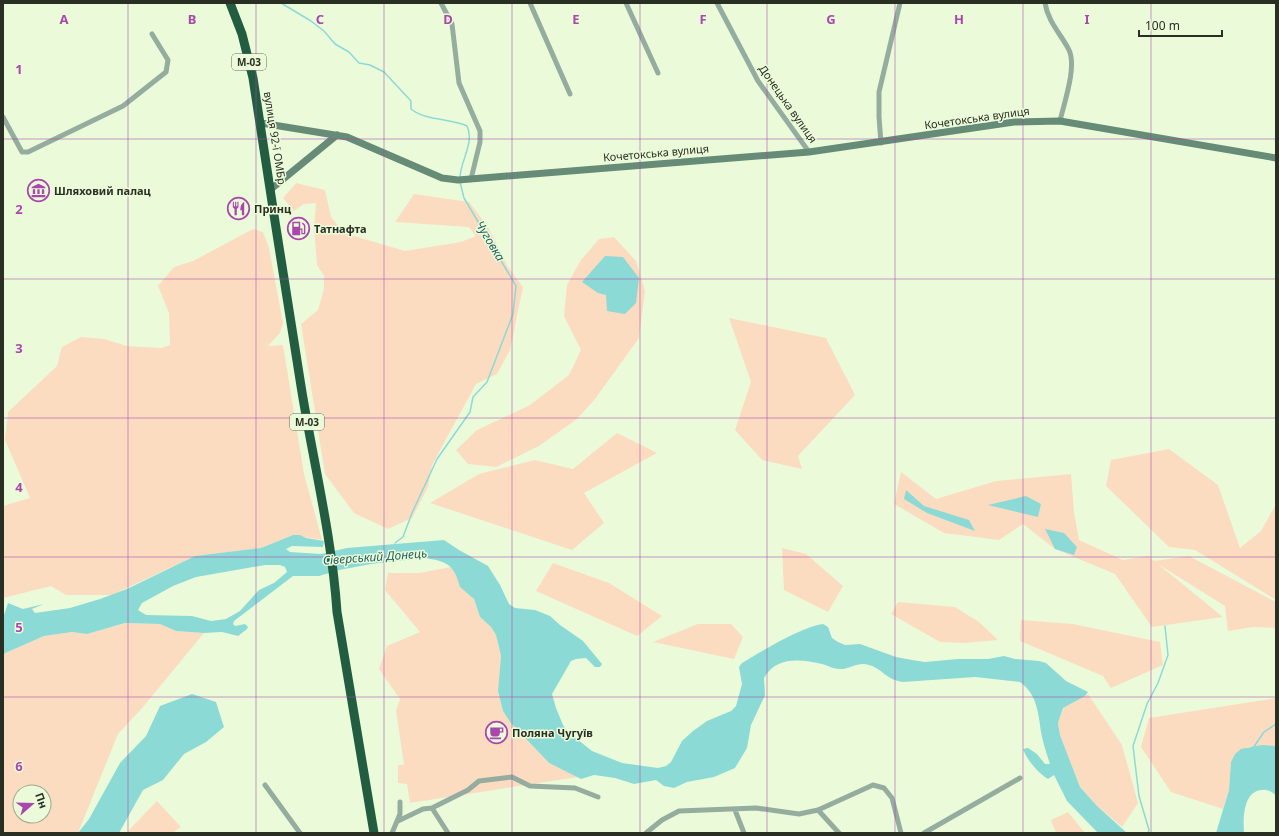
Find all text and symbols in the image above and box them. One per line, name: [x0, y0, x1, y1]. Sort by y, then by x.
text: A: [60, 10, 69, 28]
text: B: [188, 10, 196, 28]
text: C: [316, 10, 324, 28]
text: D: [443, 10, 453, 28]
text: E: [572, 10, 580, 28]
text: F: [699, 10, 707, 28]
text: G: [826, 10, 836, 28]
text: H: [954, 10, 964, 28]
text: I: [1084, 10, 1090, 28]
scale bar: [1139, 12, 1222, 38]
text: 100 m: [1145, 17, 1180, 34]
road number: М-03: [232, 54, 266, 70]
text: 1: [15, 60, 23, 78]
street label: Донецька вулиця: [756, 62, 821, 146]
street label: вулиця 92-ї ОМБр: [261, 90, 290, 186]
street label: Кочетокська вулиця: [923, 103, 1031, 132]
street label: Кочетокська вулиця: [602, 140, 710, 165]
museum icon: Шляховий палац: [25, 178, 51, 204]
place label: Шляховий палац: [54, 183, 152, 198]
restaurant icon: Принц: [226, 196, 252, 222]
text: 2: [15, 200, 23, 218]
place label: Принц: [254, 201, 292, 216]
fuel station icon: Татнафта: [286, 216, 312, 242]
water label: Чуговка: [472, 217, 509, 264]
place label: Татнафта: [314, 221, 367, 236]
text: 3: [15, 339, 23, 357]
road number: М-03: [290, 414, 324, 430]
text: 4: [15, 478, 23, 496]
water label: Сіверський Донець: [322, 544, 428, 569]
text: 5: [15, 618, 23, 636]
cafe icon: Поляна Чугуїв: [483, 720, 509, 746]
place label: Поляна Чугуїв: [512, 725, 593, 740]
text: 6: [15, 757, 23, 775]
north arrow: [12, 784, 52, 824]
text: Пн: [32, 791, 52, 810]

